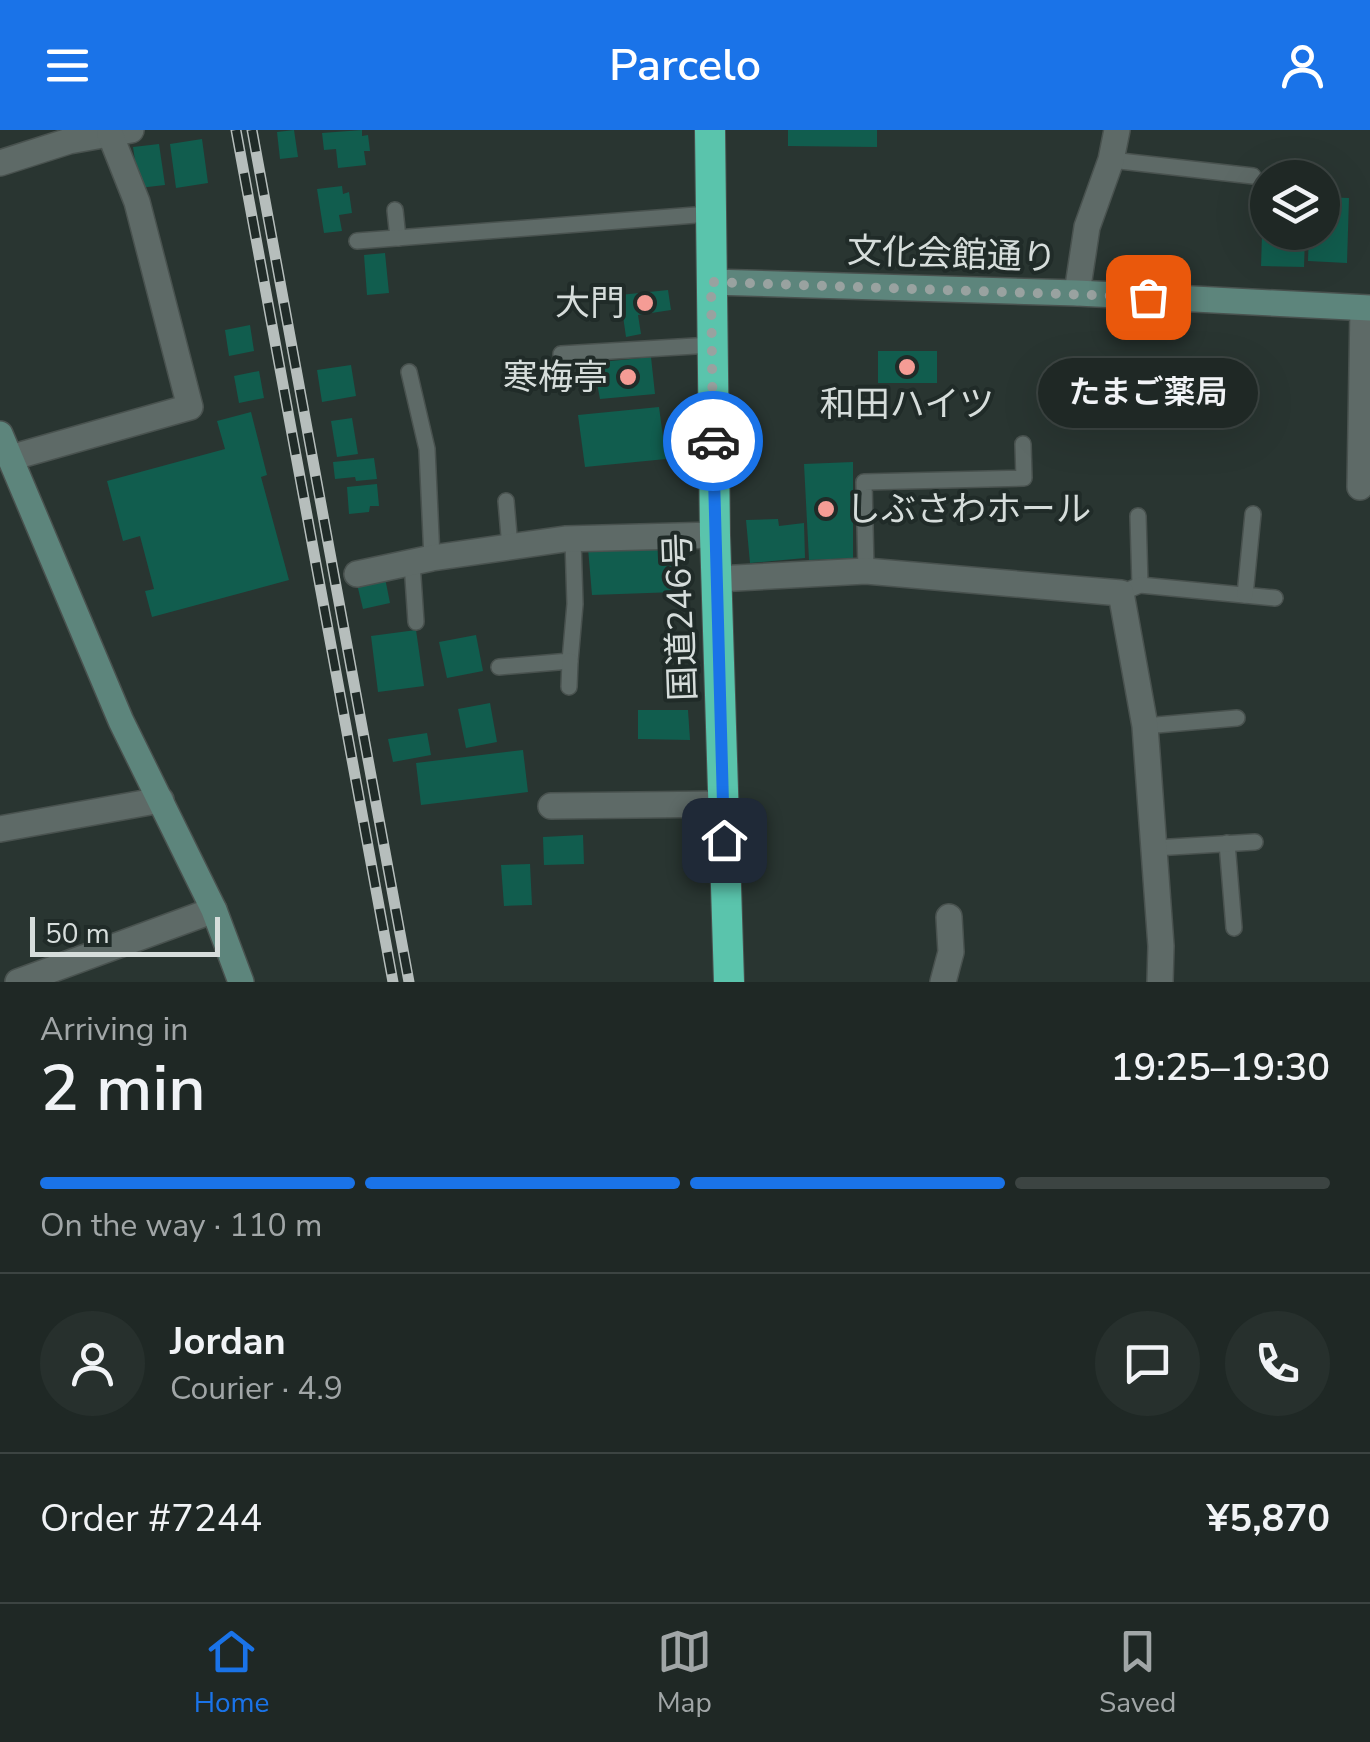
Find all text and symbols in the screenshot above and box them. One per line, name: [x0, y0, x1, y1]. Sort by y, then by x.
text: Parcelo: [609, 35, 761, 96]
icon: menu: [40, 38, 95, 93]
icon: person: [1275, 38, 1330, 93]
map controls: [1250, 160, 1340, 250]
button: layers: [1250, 160, 1340, 250]
street label: 文化会館通り: [846, 227, 1058, 282]
pin: [1106, 255, 1191, 340]
icon: bag: [1121, 270, 1176, 325]
place label: 大門: [555, 280, 625, 327]
marker: 大門: [634, 292, 656, 314]
place label: 寒梅亭: [503, 354, 608, 401]
marker: 和田ハイツ: [896, 356, 918, 378]
callout: たまご薬局: [1038, 357, 1258, 427]
marker: 寒梅亭: [617, 366, 639, 388]
text: たまご薬局: [1068, 371, 1228, 414]
place label: 和田ハイツ: [820, 381, 994, 428]
courier: [663, 391, 763, 491]
icon: car: [686, 414, 741, 469]
place label: しぶさわホール: [846, 486, 1091, 533]
marker: しぶさわホール: [815, 498, 837, 520]
street label: 国道246号: [654, 532, 707, 702]
pin: [682, 798, 767, 883]
icon: home: [697, 813, 752, 868]
scale bar: [30, 912, 220, 956]
text: 50 m: [45, 915, 110, 953]
text: Arriving in: [40, 1008, 188, 1051]
text: 19:25–19:30: [1111, 1042, 1330, 1093]
text: 2 min: [40, 1044, 206, 1133]
text: On the way · 110 m: [40, 1204, 322, 1247]
button: person: [40, 1311, 145, 1416]
button: chat: [1095, 1311, 1200, 1416]
button: phone: [1225, 1311, 1330, 1416]
text: Jordan: [170, 1316, 286, 1367]
text: Courier · 4.9: [170, 1367, 343, 1410]
text: Order #7244: [40, 1493, 262, 1544]
text: ¥5,870: [1207, 1493, 1330, 1544]
tab: Home: [194, 1624, 269, 1722]
tab: Map: [657, 1624, 712, 1722]
tab: Saved: [1099, 1624, 1176, 1722]

